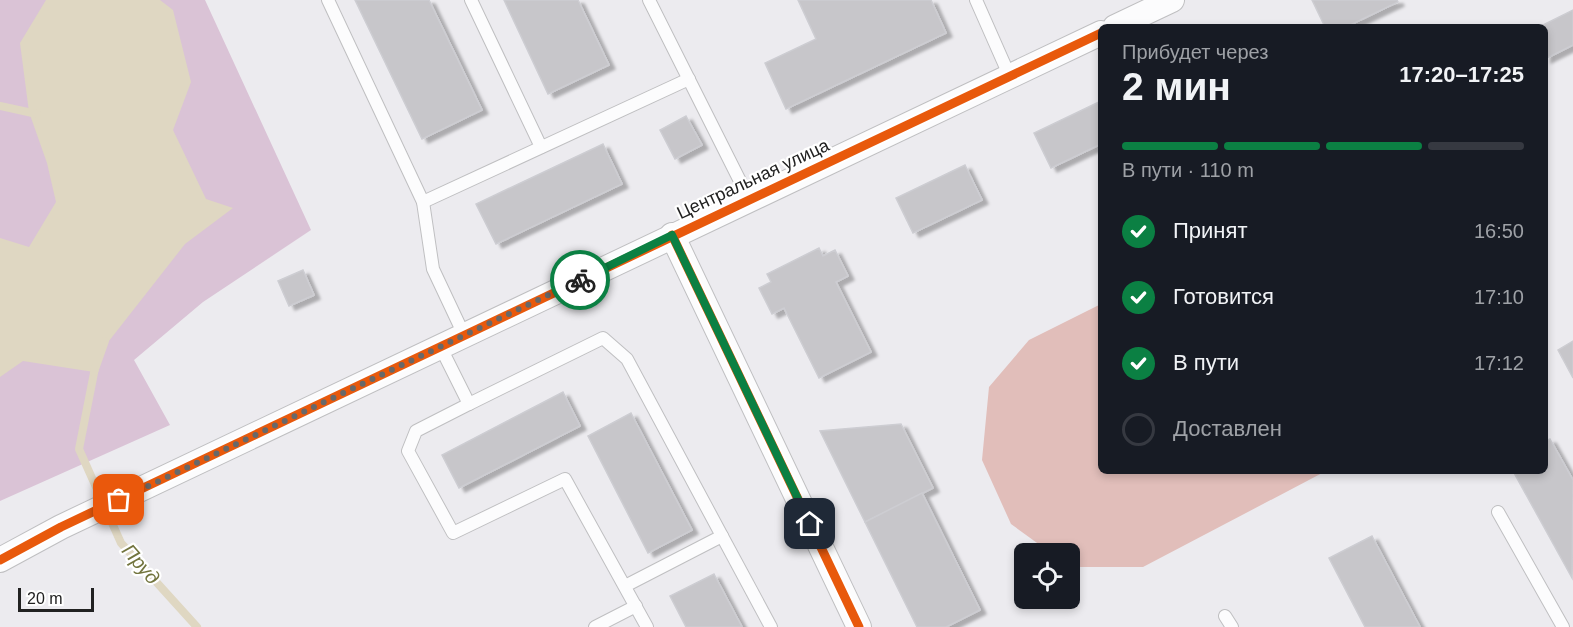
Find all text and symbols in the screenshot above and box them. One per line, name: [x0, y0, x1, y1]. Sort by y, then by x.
text: Прибудет через: [1122, 41, 1268, 63]
text: 17:20–17:25: [1399, 62, 1524, 87]
text: 2 мин: [1122, 65, 1231, 108]
street label: Центральная улица: [674, 135, 833, 223]
text: В пути · 110 m: [1122, 159, 1254, 181]
icon: check: [1122, 215, 1155, 248]
text: Принят: [1173, 218, 1247, 243]
text: 16:50: [1474, 220, 1524, 242]
courier: [550, 250, 610, 310]
icon: bike: [564, 264, 597, 297]
icon: check: [1122, 281, 1155, 314]
text: Готовится: [1173, 284, 1274, 309]
text: 17:10: [1474, 286, 1524, 308]
icon: check: [1122, 347, 1155, 380]
text: В пути: [1173, 350, 1239, 375]
text: 17:12: [1474, 352, 1524, 374]
text: Доставлен: [1173, 416, 1282, 441]
pin: [93, 474, 144, 525]
icon: bag: [102, 483, 135, 516]
pin: [784, 498, 835, 549]
icon: home: [793, 507, 826, 540]
water label: Пруд: [118, 539, 164, 589]
map controls: [1014, 543, 1080, 609]
button: locate: [1014, 543, 1080, 609]
scale bar: [18, 585, 94, 612]
text: 20 m: [27, 590, 63, 607]

